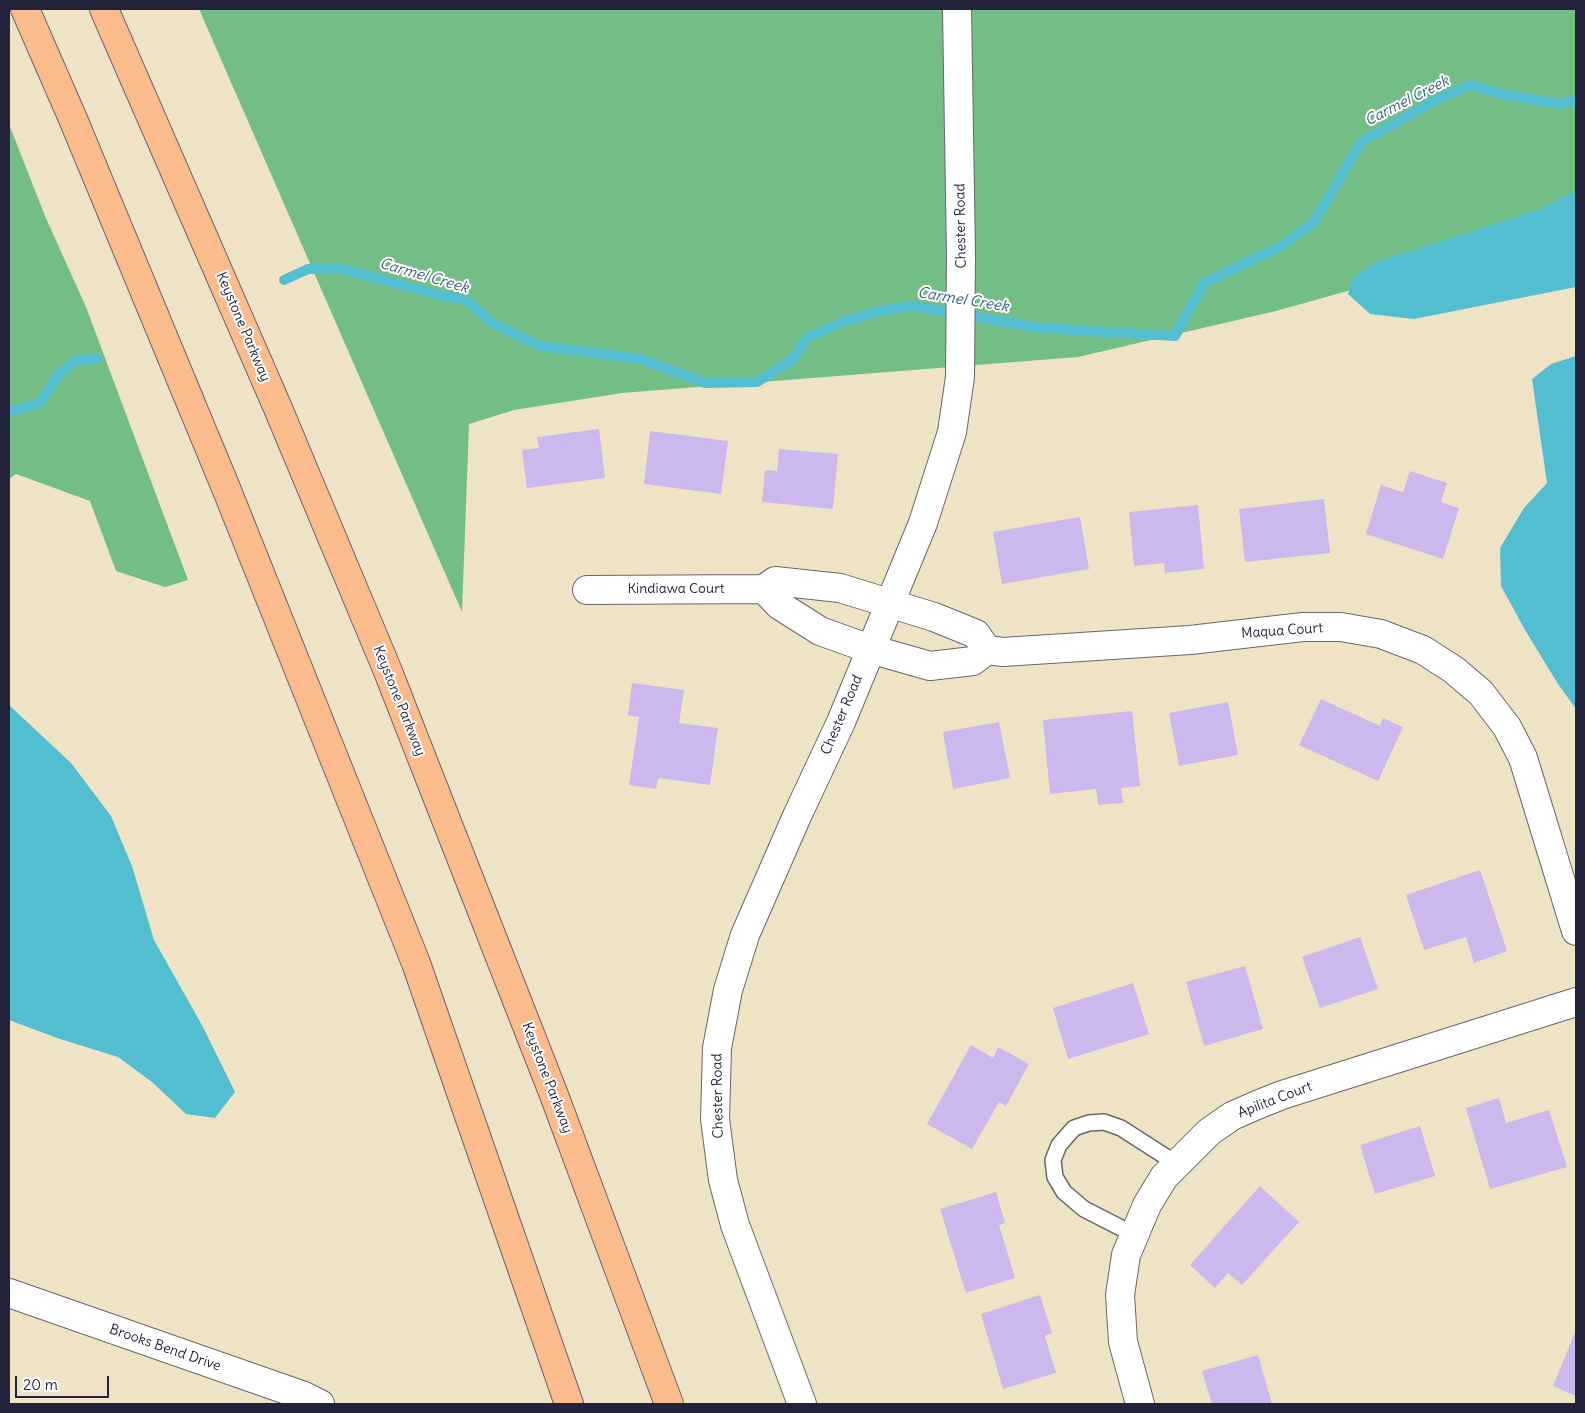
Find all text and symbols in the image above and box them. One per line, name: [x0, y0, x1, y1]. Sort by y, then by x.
water label: Carmel Creek: [1362, 72, 1452, 130]
street label: Chester Road: [952, 183, 970, 269]
water label: Carmel Creek: [377, 255, 471, 297]
street label: Keystone Parkway: [212, 270, 274, 384]
water label: Carmel Creek: [916, 284, 1010, 316]
street label: Kindiawa Court: [627, 581, 725, 597]
street label: Maqua Court: [1241, 620, 1323, 642]
street label: Keystone Parkway: [369, 643, 429, 759]
street label: Chester Road: [818, 673, 866, 757]
street label: Keystone Parkway: [518, 1020, 576, 1136]
street label: Chester Road: [709, 1053, 727, 1139]
street label: Apilita Court: [1236, 1078, 1314, 1122]
street label: Brooks Bend Drive: [107, 1321, 223, 1375]
scale bar: [18, 1366, 111, 1398]
text: 20 m: [23, 1375, 58, 1394]

